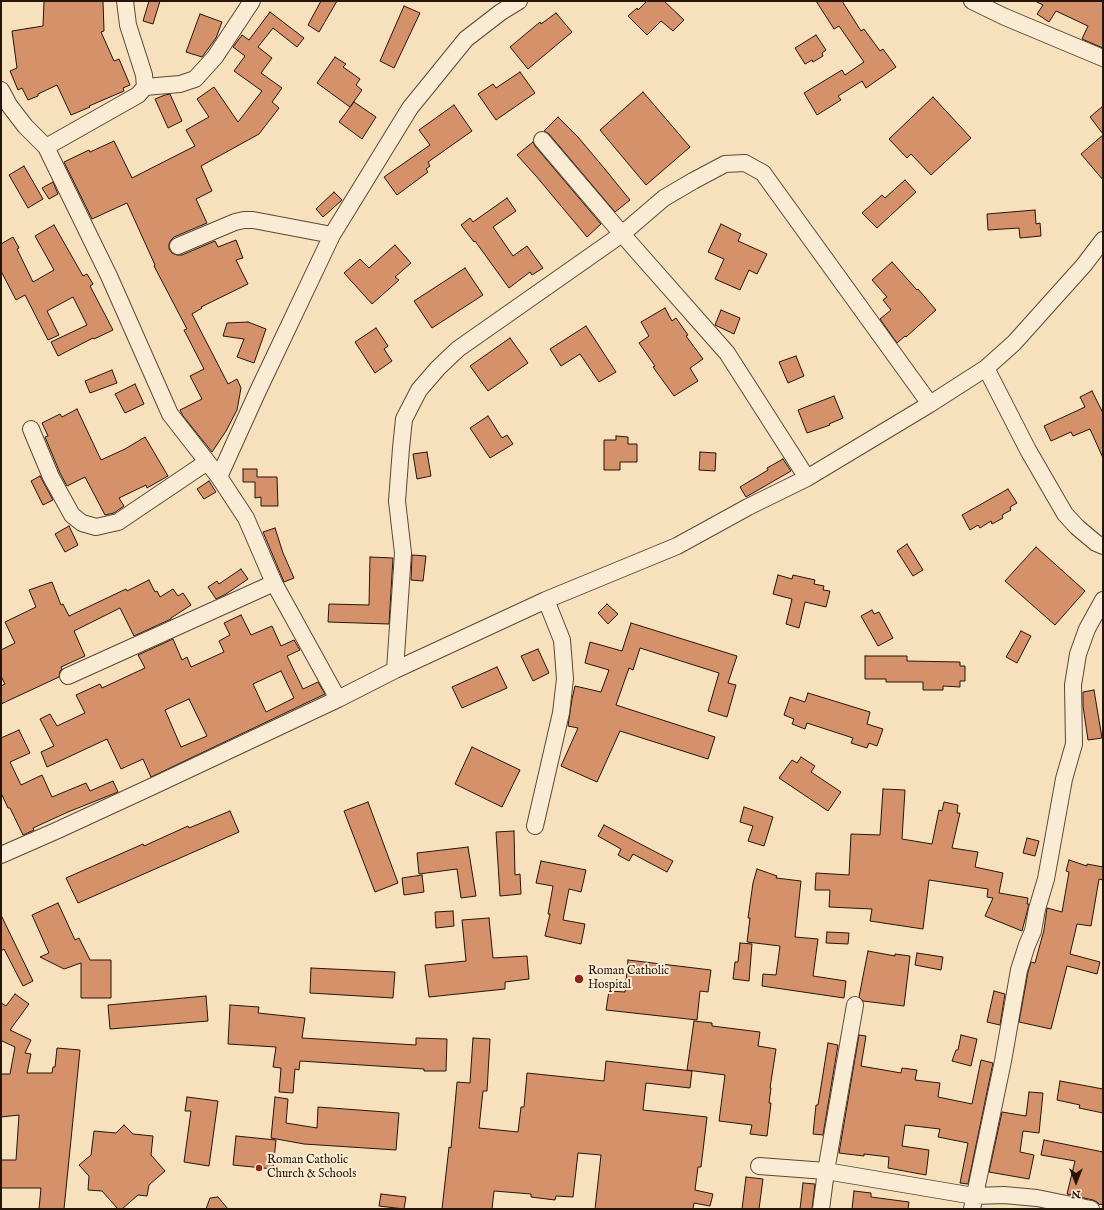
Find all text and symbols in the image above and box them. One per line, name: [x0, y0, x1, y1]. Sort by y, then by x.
place label: Roman Catholic Hospital: [588, 965, 669, 993]
marker: Roman Catholic Hospital: [573, 973, 585, 985]
place label: Roman Catholic Church & Schools: [267, 1154, 356, 1182]
north arrow: [1056, 1162, 1096, 1202]
marker: Roman Catholic Church & Schools: [254, 1163, 264, 1173]
text: N: [1071, 1187, 1081, 1201]

